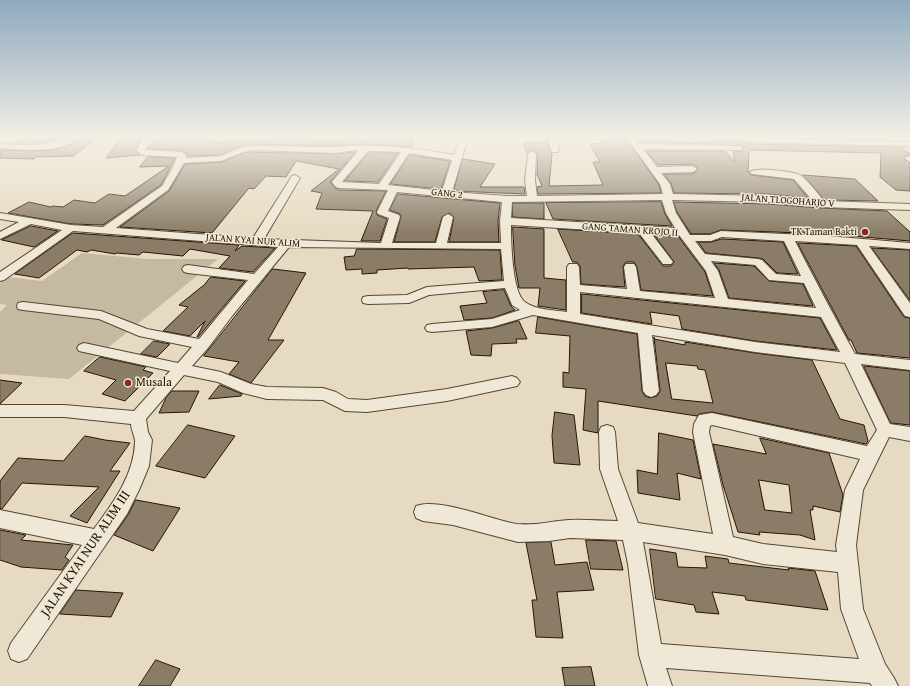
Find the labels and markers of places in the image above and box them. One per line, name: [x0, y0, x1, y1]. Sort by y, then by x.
place label: TK Taman Bakti: [791, 226, 857, 238]
marker: TK Taman Bakti: [860, 227, 870, 237]
place label: Musala: [136, 376, 172, 390]
marker: Musala: [123, 378, 133, 388]

